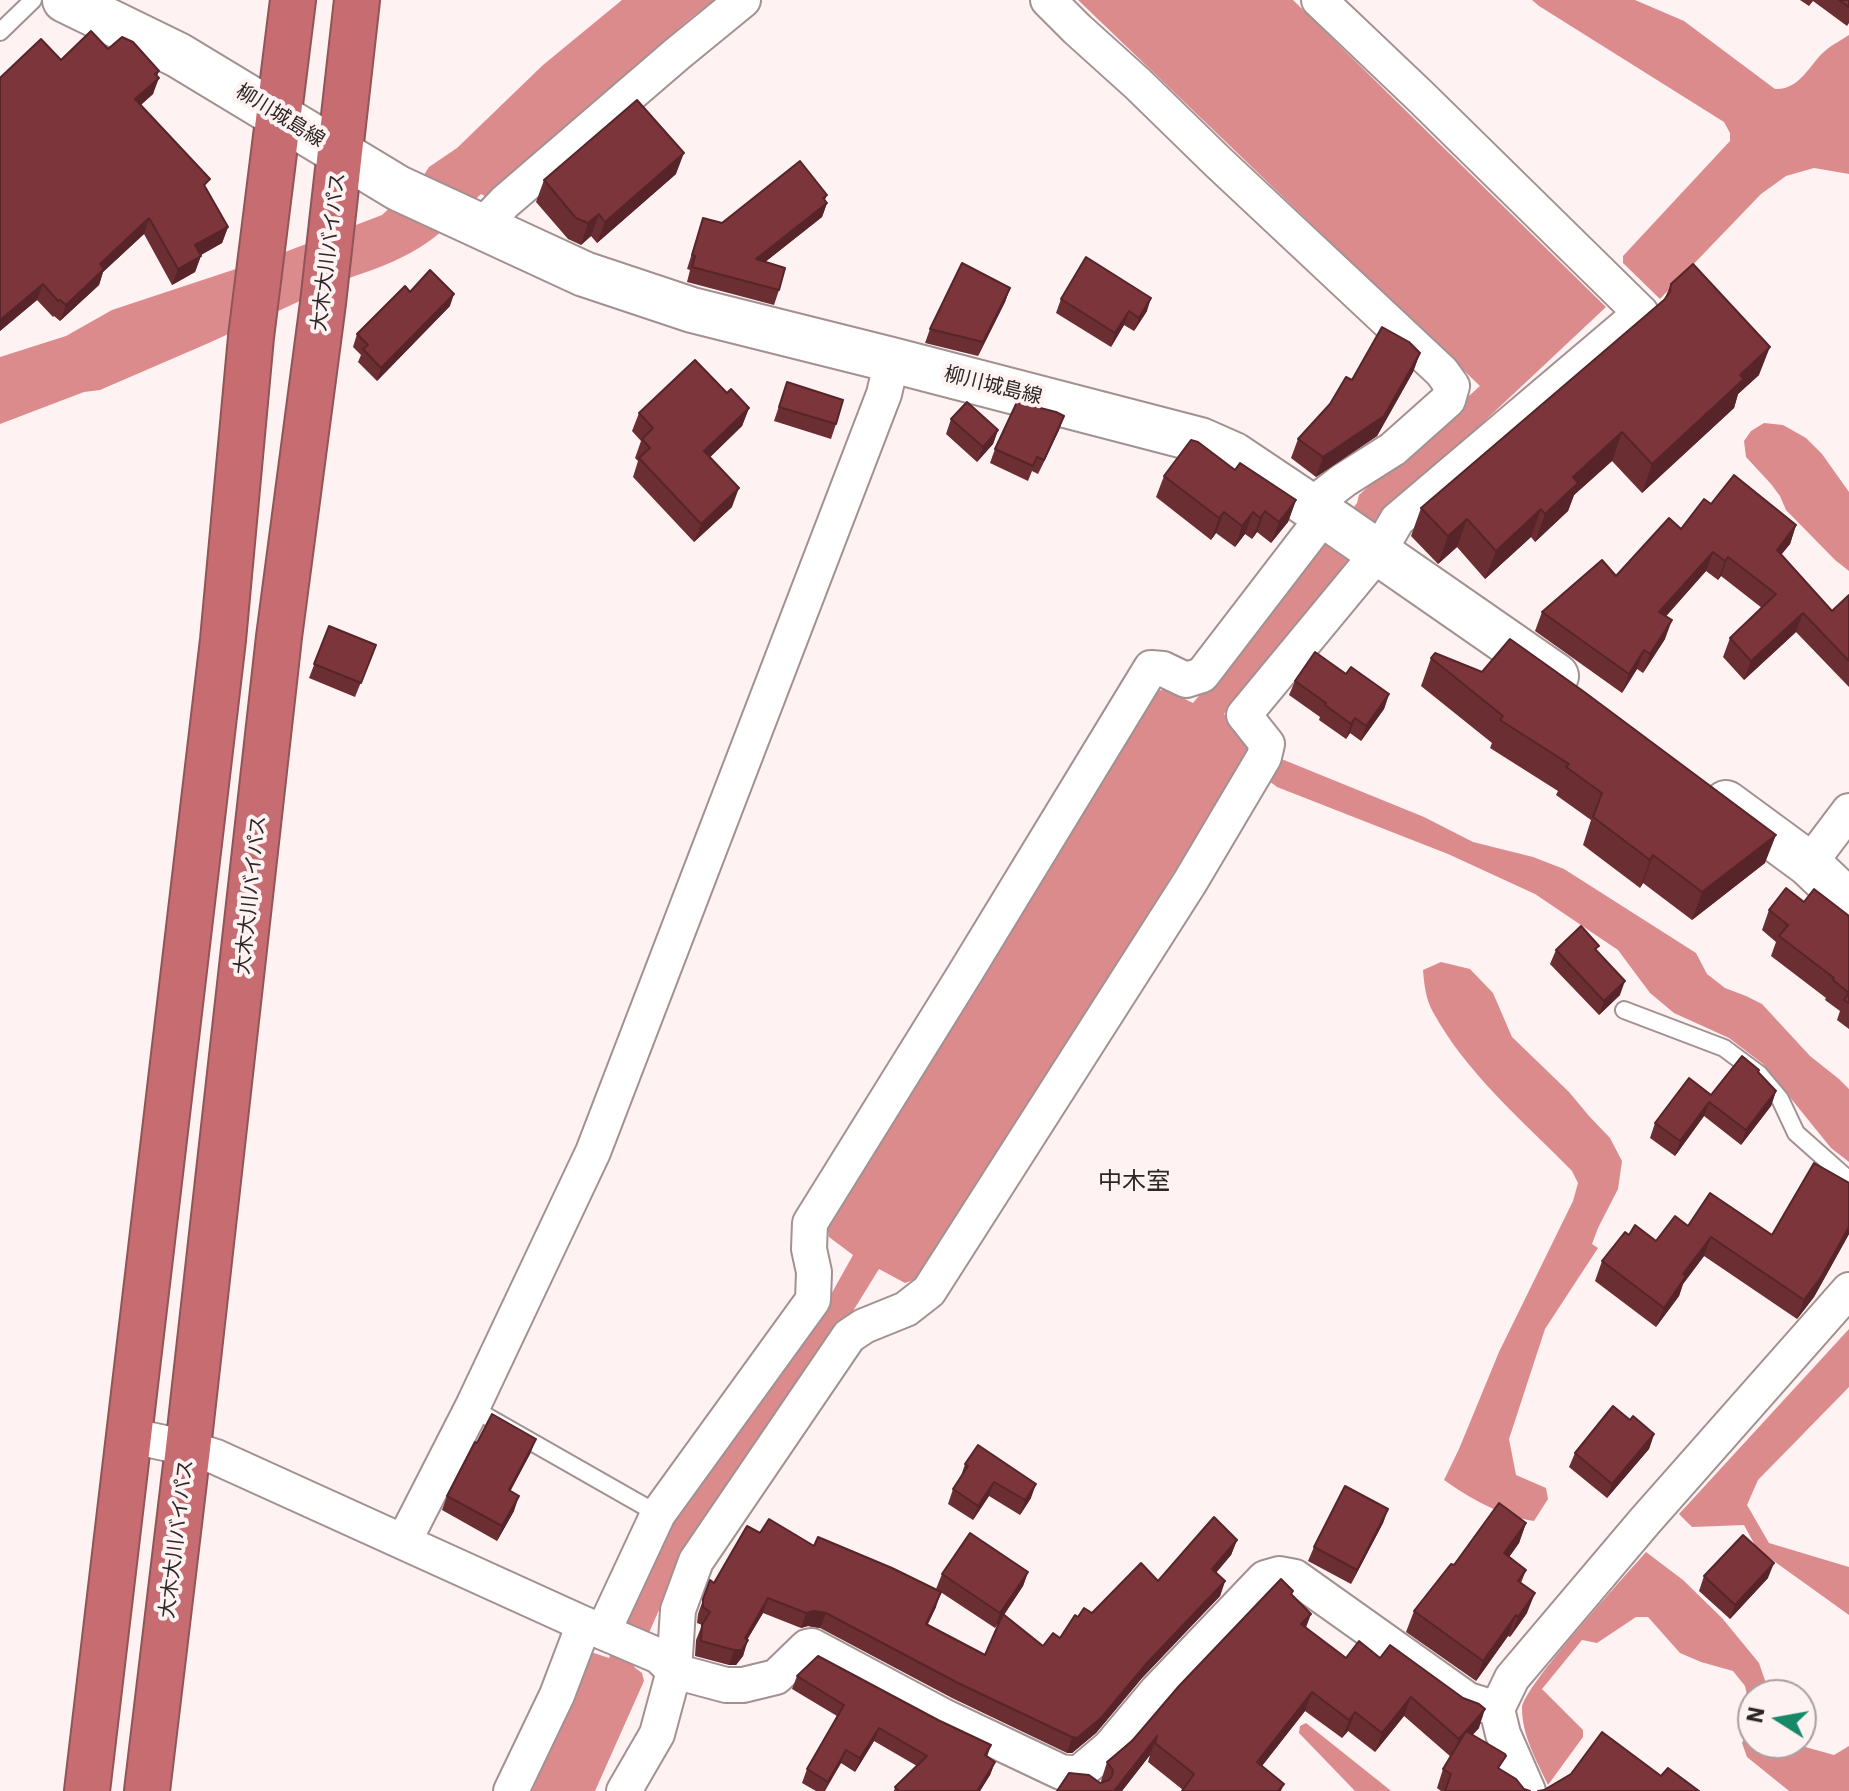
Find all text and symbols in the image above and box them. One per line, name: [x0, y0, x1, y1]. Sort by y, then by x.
street label: 柳川城島線: [231, 79, 329, 153]
street label: 大木大川バイパス: [307, 171, 351, 333]
street label: 柳川城島線: [942, 362, 1044, 410]
street label: 大木大川バイパス: [231, 814, 271, 976]
district label: 中木室: [1098, 1168, 1170, 1196]
street label: 大木大川バイパス: [155, 1458, 199, 1620]
north arrow: [1737, 1679, 1817, 1759]
text: N: [1739, 1704, 1771, 1725]

